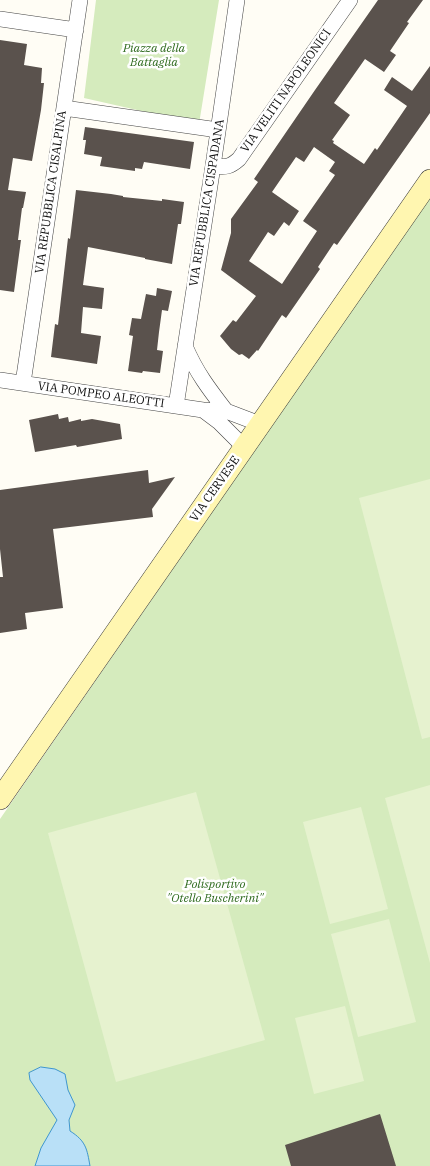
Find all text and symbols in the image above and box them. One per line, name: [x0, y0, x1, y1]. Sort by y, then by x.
street label: VIA VELITI NAPOLEONICI: [238, 27, 334, 155]
park label: Piazza della Battaglia: [123, 42, 185, 70]
street label: VIA REPUBBLICA CISALPINA: [32, 110, 70, 274]
street label: VIA REPUBBLICA CISPADANA: [187, 118, 227, 288]
street label: VIA POMPEO ALEOTTI: [37, 379, 165, 411]
street label: VIA CERVESE: [187, 453, 243, 525]
park label: Polisportivo "Otello Buscherini": [167, 878, 263, 906]

